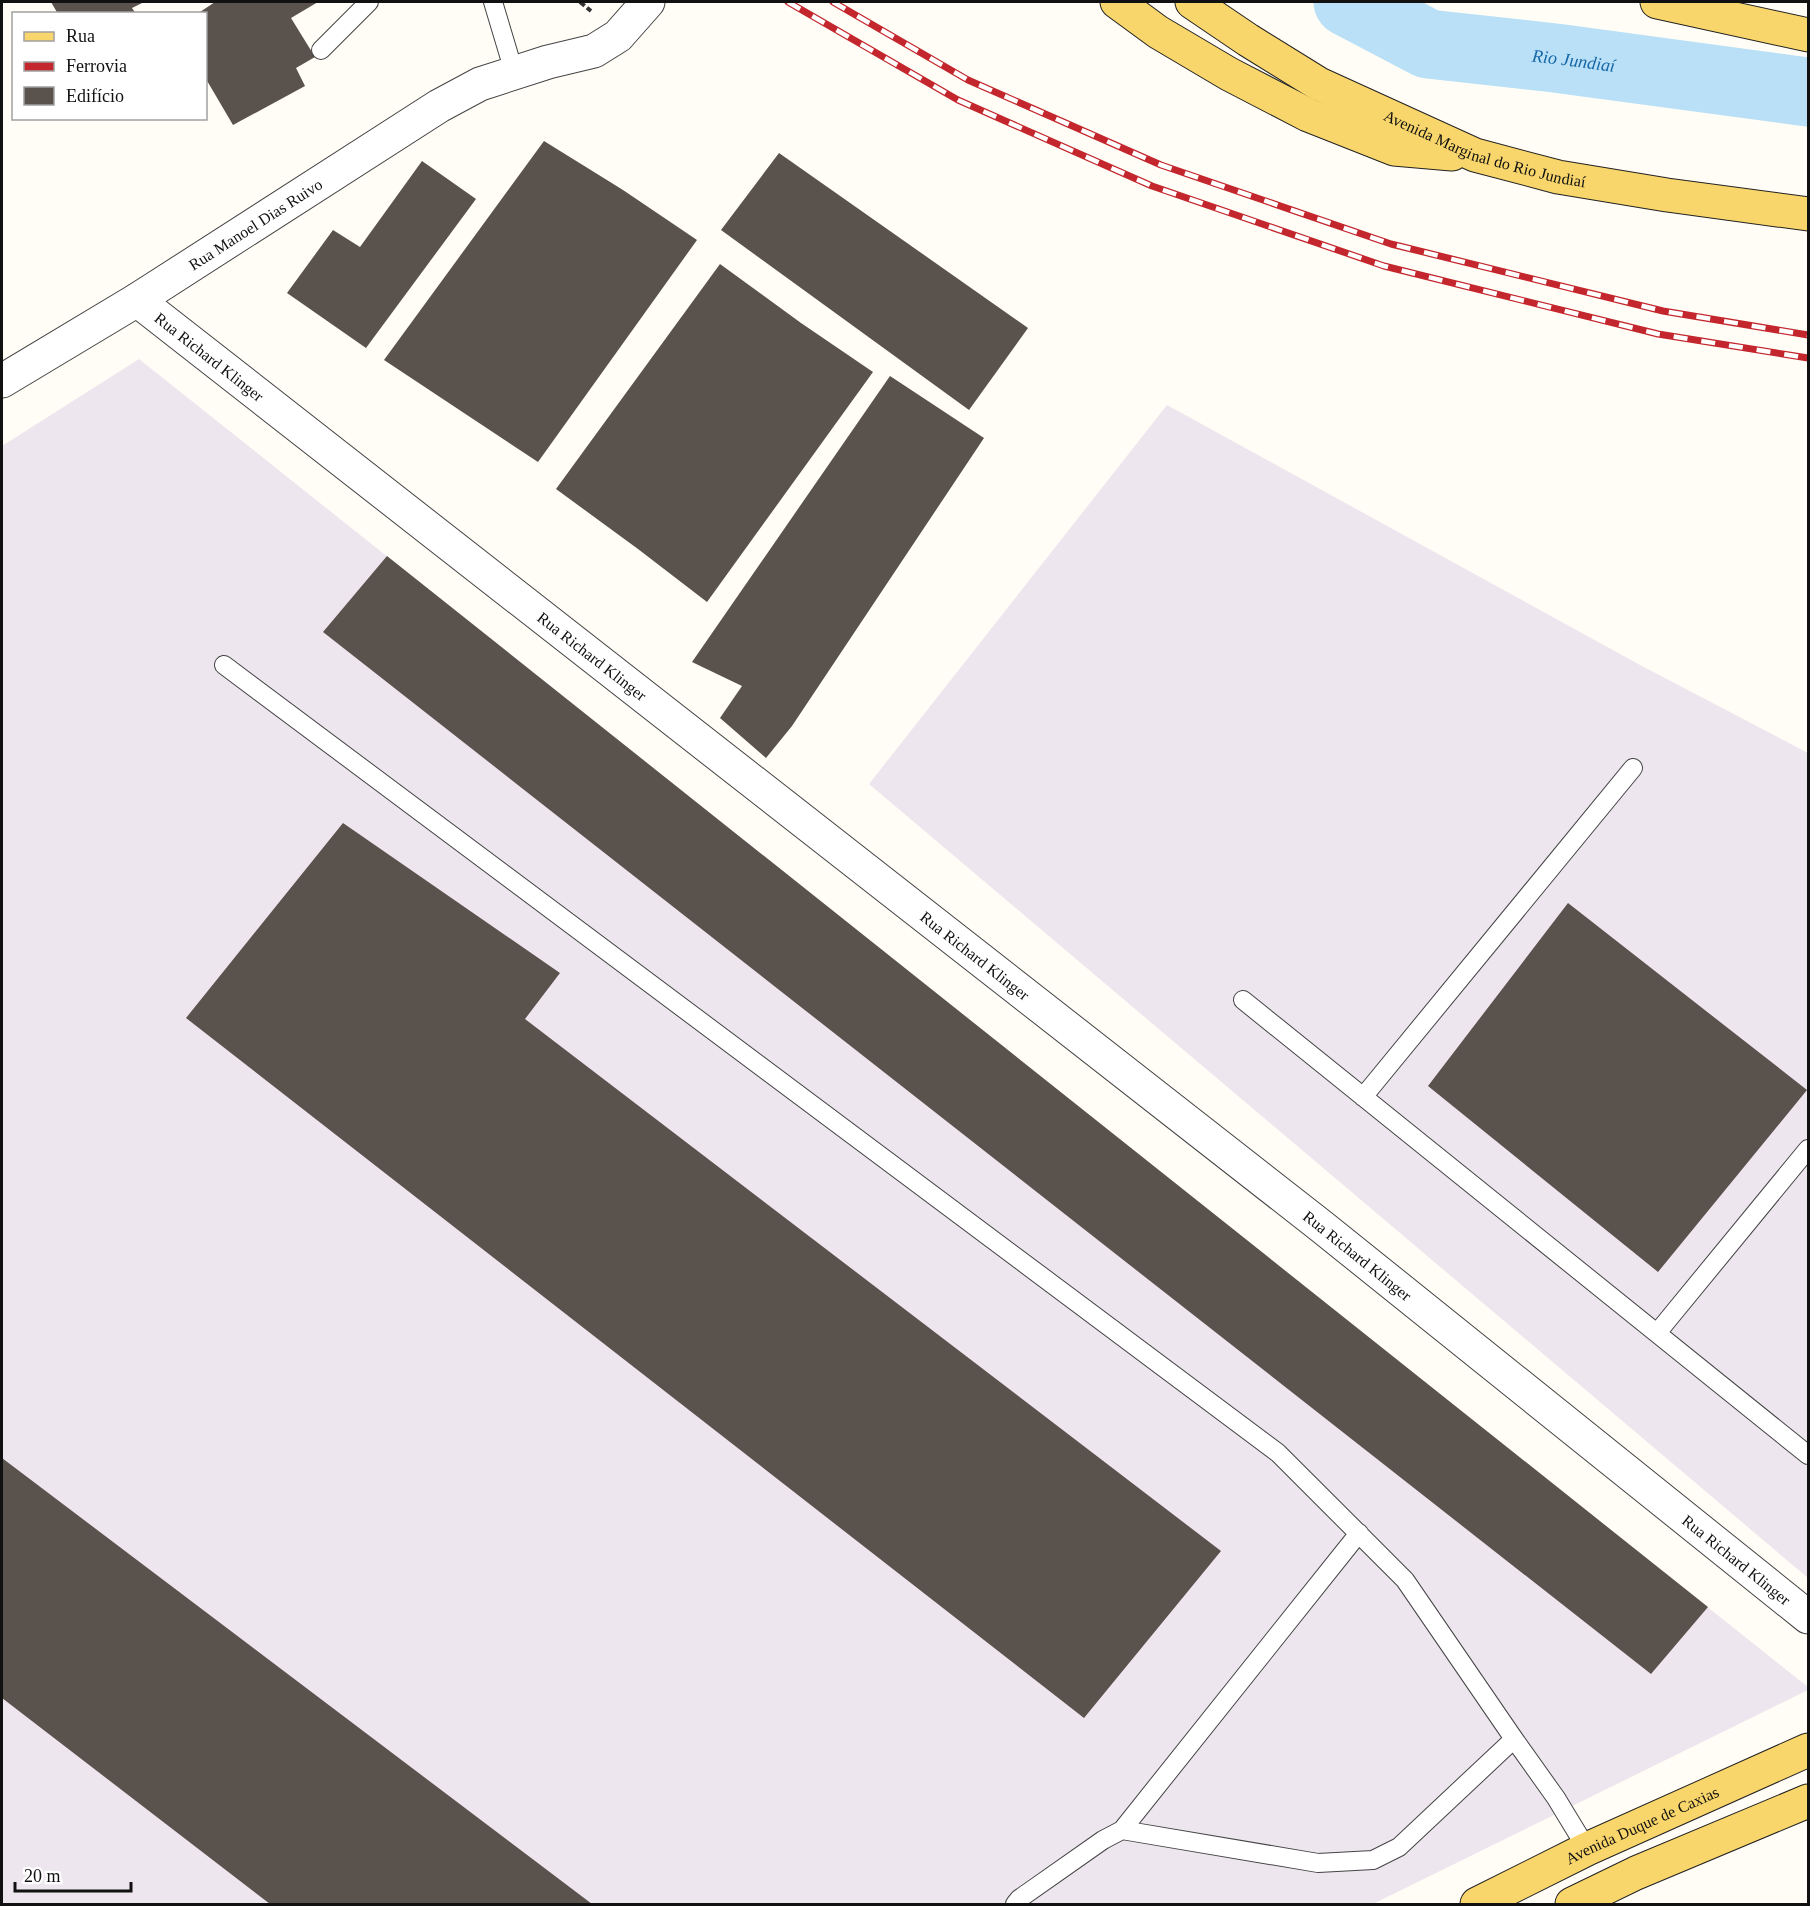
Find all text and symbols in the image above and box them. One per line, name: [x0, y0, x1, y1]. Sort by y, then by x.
legend: [12, 12, 207, 120]
text: Rua: [66, 26, 95, 46]
water label: Rio Jundiaí: [1530, 45, 1618, 76]
text: Ferrovia: [66, 56, 127, 76]
text: Edifício: [66, 86, 124, 106]
street label: Avenida Marginal do Rio Jundiaí: [1381, 107, 1587, 191]
street label: Rua Manoel Dias Ruivo: [186, 175, 325, 274]
street label: Rua Richard Klinger: [151, 309, 267, 405]
street label: Rua Richard Klinger: [534, 609, 650, 705]
street label: Rua Richard Klinger: [917, 908, 1033, 1004]
street label: Rua Richard Klinger: [1300, 1208, 1415, 1305]
street label: Rua Richard Klinger: [1679, 1512, 1794, 1609]
street label: Avenida Duque de Caxias: [1563, 1783, 1721, 1867]
scale bar: [15, 1855, 130, 1893]
text: 20 m: [24, 1866, 61, 1886]

